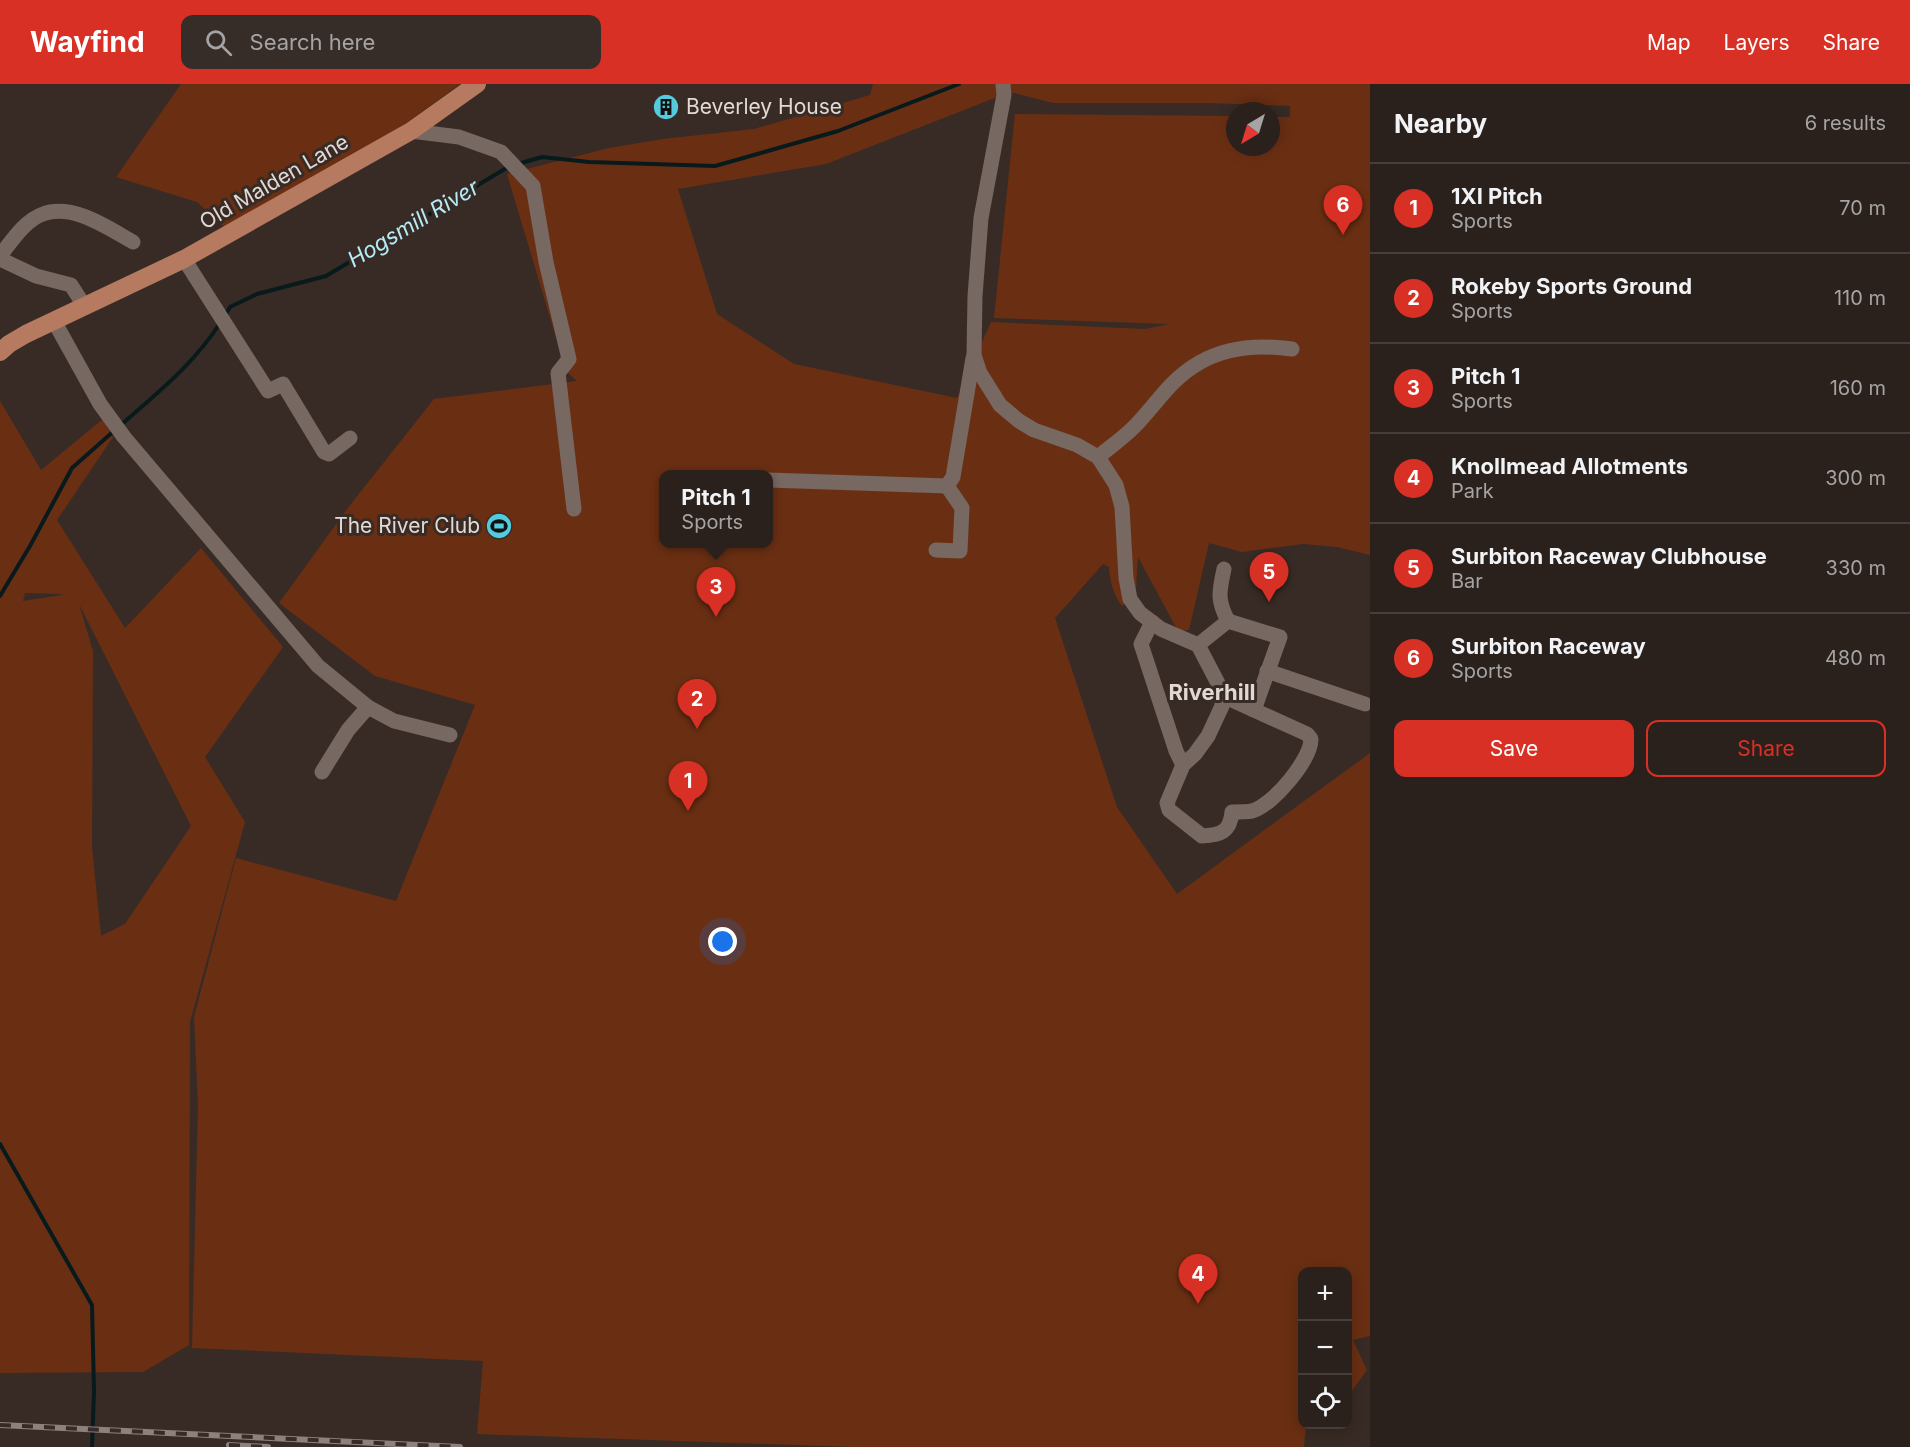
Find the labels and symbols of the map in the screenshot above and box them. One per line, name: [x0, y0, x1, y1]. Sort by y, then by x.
building icon: Beverley House: [651, 92, 681, 122]
place label: Beverley House: [686, 94, 842, 119]
north arrow: [1226, 102, 1280, 156]
street label: Old Malden Lane: [195, 129, 353, 234]
water label: Hogsmill River: [343, 173, 484, 272]
pin: 6: [1324, 186, 1362, 235]
sports icon: The River Club: [484, 511, 514, 541]
place label: The River Club: [334, 513, 480, 538]
pin: 5: [1250, 552, 1288, 602]
pin: 3: [696, 568, 736, 617]
district label: Riverhill: [1168, 679, 1256, 705]
pin: 2: [678, 680, 716, 729]
pin: 1: [668, 762, 708, 811]
your location: [708, 927, 737, 956]
pin: 4: [1178, 1254, 1218, 1304]

